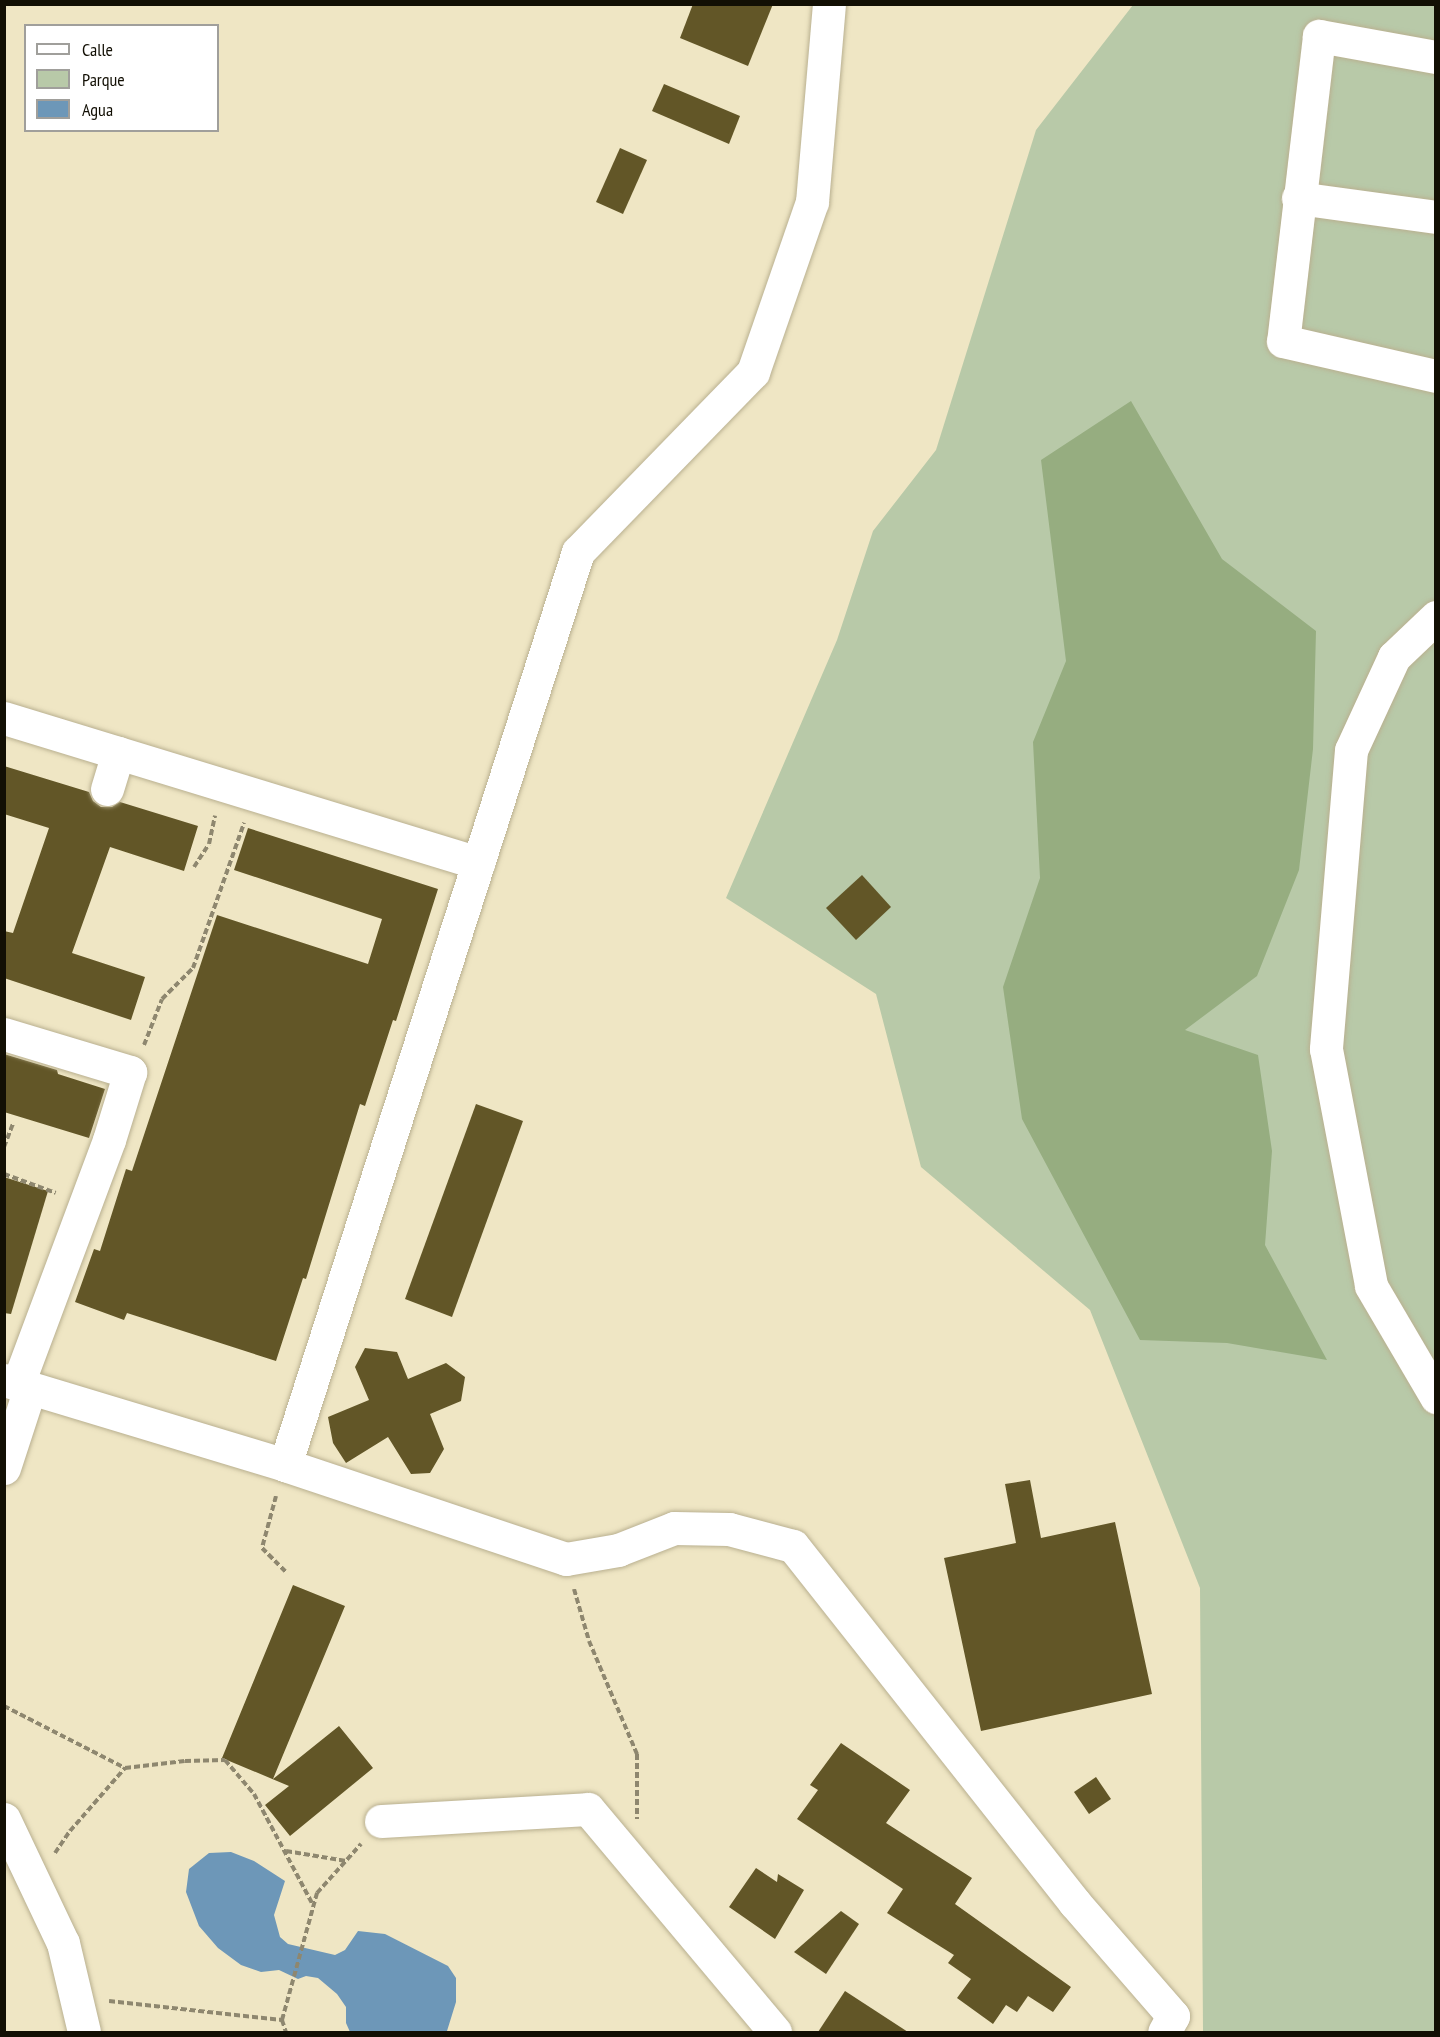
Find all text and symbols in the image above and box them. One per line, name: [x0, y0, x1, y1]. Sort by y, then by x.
legend: [24, 24, 219, 132]
text: Calle: [82, 38, 113, 61]
text: Parque: [82, 68, 125, 91]
text: Agua: [82, 98, 113, 121]

